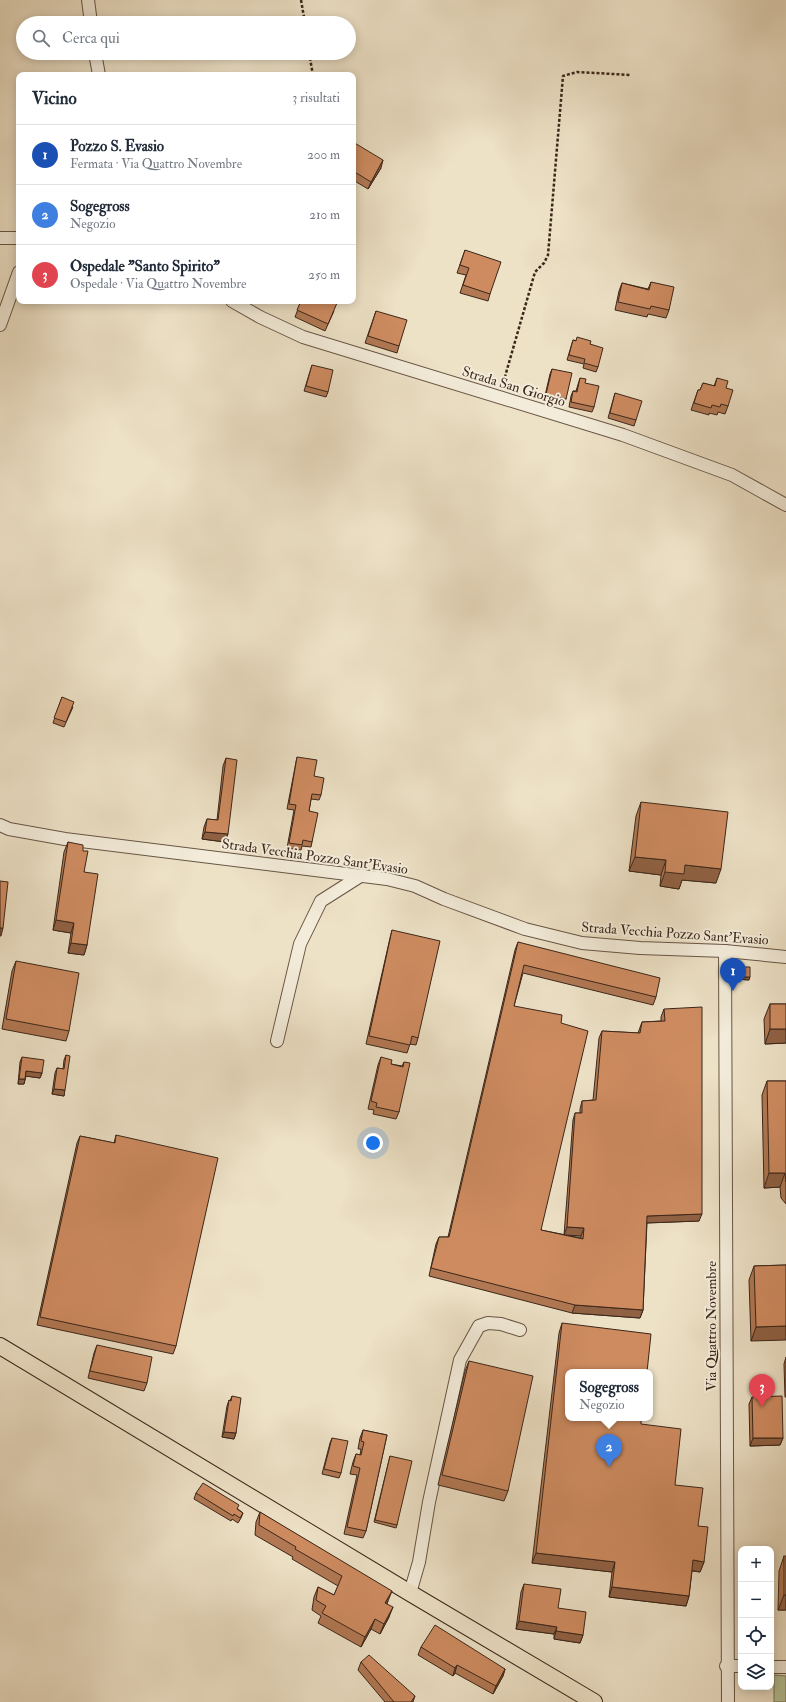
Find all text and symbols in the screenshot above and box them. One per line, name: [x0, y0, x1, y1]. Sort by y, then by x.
search box: [16, 16, 356, 60]
icon: search: [30, 27, 52, 49]
text: Cerca qui: [62, 29, 120, 48]
text: Vicino: [32, 88, 77, 109]
text: 3 risultati: [292, 90, 340, 106]
text: Pozzo S. Evasio: [70, 137, 164, 156]
text: 1: [43, 147, 47, 163]
text: 200 m: [307, 147, 340, 163]
text: Fermata · Via Quattro Novembre: [70, 156, 242, 172]
text: Sogegross: [70, 197, 130, 216]
text: 2: [42, 207, 48, 223]
text: 210 m: [309, 207, 340, 223]
text: Negozio: [70, 216, 115, 232]
text: Ospedale "Santo Spirito": [70, 257, 220, 276]
text: 3: [43, 267, 48, 283]
text: 250 m: [308, 267, 340, 283]
text: Ospedale · Via Quattro Novembre: [70, 276, 246, 292]
street label: Strada San Giorgio: [460, 363, 568, 410]
street label: Strada Vecchia Pozzo Sant'Evasio: [221, 835, 409, 878]
street label: Strada Vecchia Pozzo Sant'Evasio: [581, 918, 769, 949]
pin: 1: [720, 958, 746, 991]
your location: [363, 1133, 383, 1153]
street label: Via Quattro Novembre: [703, 1261, 720, 1391]
popup: [565, 1369, 653, 1421]
pin: 3: [749, 1374, 775, 1407]
text: Sogegross: [579, 1378, 639, 1397]
text: Negozio: [579, 1397, 625, 1413]
pin: 2: [596, 1434, 622, 1467]
map controls: [738, 1546, 774, 1690]
button: +: [738, 1546, 774, 1582]
button: −: [738, 1582, 774, 1618]
button: locate: [738, 1618, 774, 1654]
button: layers: [738, 1654, 774, 1690]

